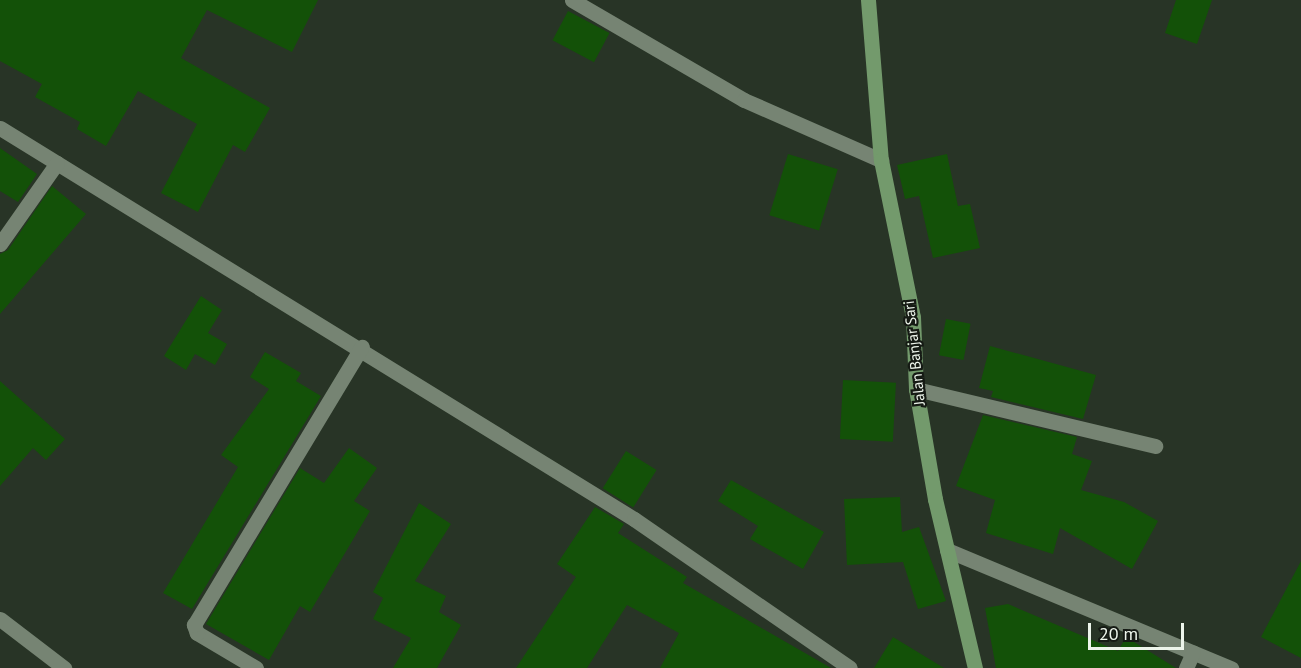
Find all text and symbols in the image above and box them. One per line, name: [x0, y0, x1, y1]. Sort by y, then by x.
street label: Jalan Banjar Sari: [900, 300, 928, 406]
scale bar: [1091, 611, 1187, 649]
text: 20 m: [1099, 622, 1138, 645]

